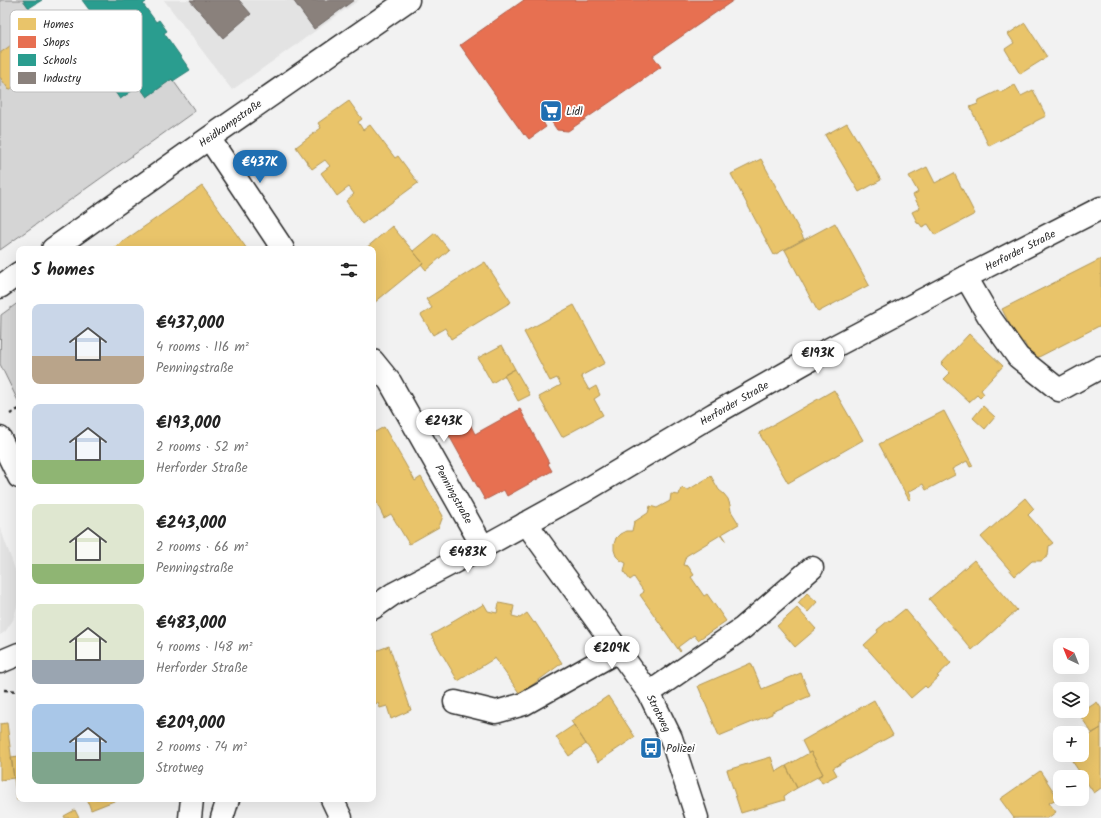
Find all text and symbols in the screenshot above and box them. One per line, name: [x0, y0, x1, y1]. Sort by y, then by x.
legend: [10, 10, 142, 92]
text: Homes: [43, 16, 74, 34]
text: Shops: [43, 34, 70, 52]
text: Schools: [43, 52, 77, 70]
text: Industry: [43, 70, 82, 88]
street label: Heidkampstraße: [195, 95, 266, 152]
supermarket icon: Lidl: [538, 98, 564, 124]
place label: Lidl: [566, 103, 583, 121]
pin: €437K: [232, 150, 288, 184]
text: €437K: [242, 152, 278, 173]
street label: Herforder Straße: [982, 225, 1059, 277]
text: 5 homes: [32, 257, 95, 284]
icon: filters: [338, 259, 360, 281]
text: €437,000: [156, 310, 224, 337]
icon: home: [64, 320, 112, 368]
text: 4 rooms · 116 m²: [156, 337, 249, 358]
pin: €193K: [790, 341, 846, 375]
text: €193K: [801, 343, 835, 364]
text: Penningstraße: [156, 358, 233, 379]
street label: Herforder Straße: [696, 377, 773, 431]
pin: €243K: [416, 409, 472, 443]
text: €193,000: [156, 410, 220, 437]
text: €243K: [425, 411, 463, 432]
icon: home: [64, 420, 112, 468]
text: 2 rooms · 52 m²: [156, 437, 248, 458]
text: Herforder Straße: [156, 458, 248, 479]
street label: Penningstraße: [429, 461, 477, 528]
text: €243,000: [156, 510, 226, 537]
icon: home: [64, 520, 112, 568]
text: 2 rooms · 66 m²: [156, 537, 248, 558]
pin: €483K: [440, 540, 496, 574]
text: €483K: [449, 542, 487, 563]
text: Penningstraße: [156, 558, 233, 579]
text: €483,000: [156, 610, 226, 637]
icon: home: [64, 620, 112, 668]
pin: €209K: [584, 636, 640, 670]
text: 4 rooms · 148 m²: [156, 637, 253, 658]
text: €209K: [594, 638, 630, 659]
north arrow: [1053, 638, 1089, 674]
map controls: [1053, 638, 1089, 806]
text: Herforder Straße: [156, 658, 248, 679]
button: layers: [1053, 682, 1089, 718]
street label: Strotweg: [641, 691, 675, 736]
text: €209,000: [156, 710, 225, 737]
icon: home: [64, 720, 112, 768]
button: +: [1053, 726, 1089, 762]
bus stop icon: Polizei: [638, 735, 664, 761]
text: 2 rooms · 74 m²: [156, 737, 247, 758]
place label: Polizei: [666, 740, 695, 758]
text: Strotweg: [156, 758, 204, 779]
button: −: [1053, 770, 1089, 806]

